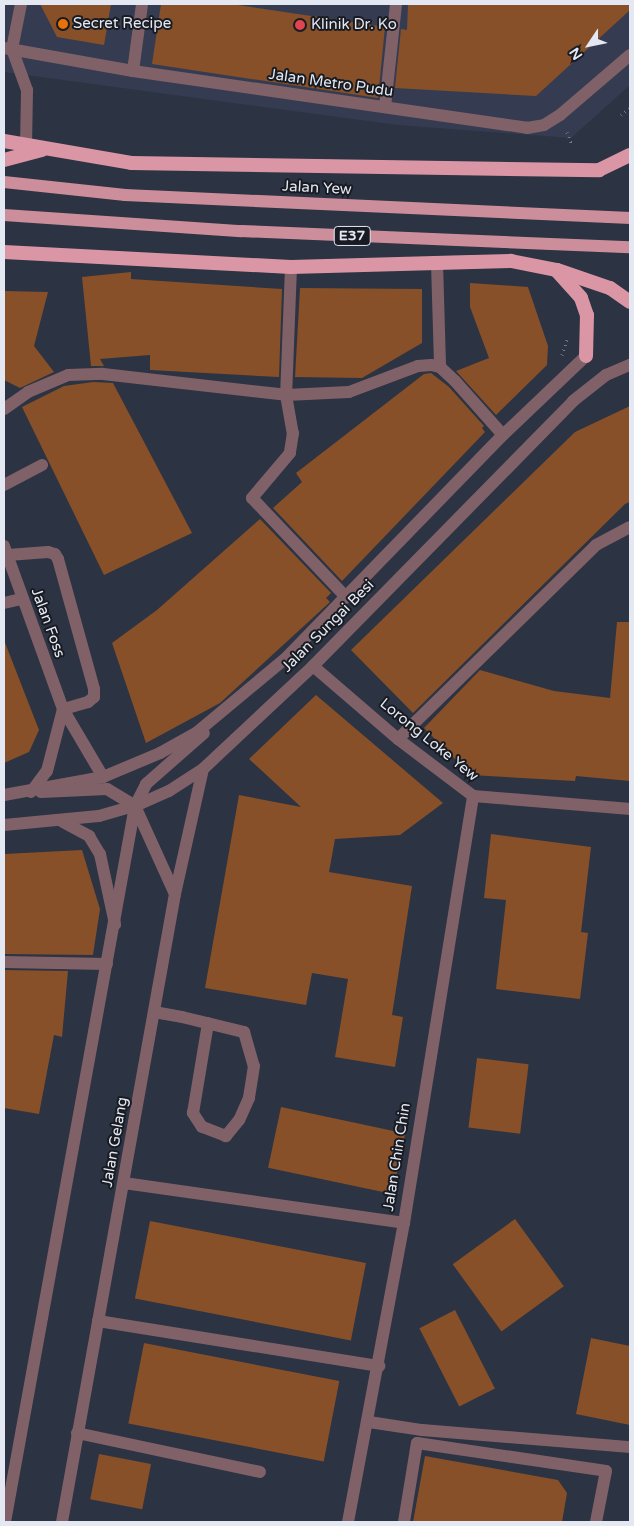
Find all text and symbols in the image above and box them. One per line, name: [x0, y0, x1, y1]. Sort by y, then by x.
place label: Secret Recipe: [73, 15, 171, 33]
place label: Klinik Dr. Ko: [311, 16, 397, 34]
marker: Secret Recipe: [57, 18, 69, 30]
marker: Klinik Dr. Ko: [293, 18, 307, 32]
north arrow: [564, 20, 614, 70]
text: N: [566, 44, 586, 63]
street label: Jalan Metro Pudu: [268, 65, 394, 101]
street label: Jalan Yew: [282, 177, 352, 199]
road number: E37: [333, 225, 371, 248]
street label: Jalan Sungai Besi: [278, 576, 378, 676]
street label: Jalan Foss: [27, 586, 69, 660]
street label: Lorong Loke Yew: [376, 695, 482, 785]
street label: Jalan Gelang: [98, 1096, 132, 1188]
street label: Jalan Chin Chin: [380, 1102, 414, 1212]

